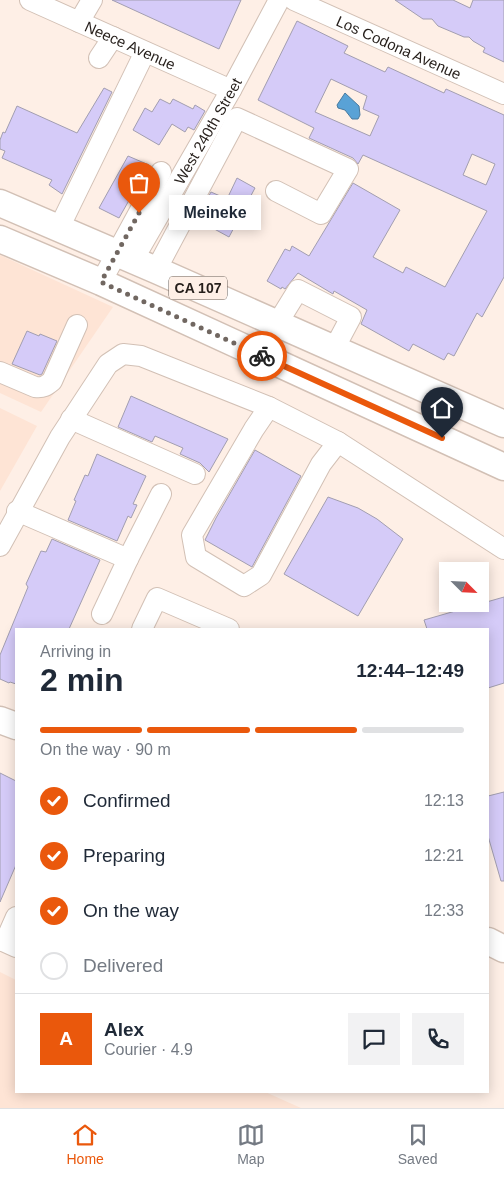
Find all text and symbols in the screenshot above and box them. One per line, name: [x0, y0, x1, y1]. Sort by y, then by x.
street label: Los Codona Avenue: [334, 12, 464, 82]
street label: Neece Avenue: [83, 17, 178, 73]
street label: West 240th Street: [170, 74, 245, 187]
pin: [118, 162, 160, 213]
icon: bag: [125, 169, 153, 197]
callout: Meineke: [169, 196, 262, 230]
text: Meineke: [183, 204, 247, 221]
road number: CA 107: [169, 276, 227, 300]
courier: [237, 331, 287, 381]
icon: bike: [248, 342, 276, 370]
pin: [421, 387, 463, 438]
icon: home: [428, 394, 456, 422]
north arrow: [439, 562, 489, 612]
map controls: [439, 562, 489, 612]
text: Arriving in: [40, 643, 111, 660]
text: 12:44–12:49: [356, 660, 464, 681]
text: 2 min: [40, 662, 124, 698]
text: On the way · 90 m: [40, 741, 171, 758]
icon: check: [40, 787, 68, 815]
text: Confirmed: [83, 790, 171, 811]
text: 12:13: [424, 792, 464, 809]
icon: check: [40, 842, 68, 870]
text: Preparing: [83, 845, 165, 866]
text: 12:21: [424, 847, 464, 864]
icon: check: [40, 897, 68, 925]
text: On the way: [83, 900, 179, 921]
text: 12:33: [424, 902, 464, 919]
text: Delivered: [83, 955, 163, 976]
button: chat: [348, 1013, 400, 1065]
button: phone: [412, 1013, 464, 1065]
text: Alex: [104, 1019, 144, 1040]
text: A: [59, 1028, 73, 1049]
text: Courier · 4.9: [104, 1041, 193, 1058]
tab: Home: [66, 1121, 104, 1167]
tab: Map: [237, 1121, 265, 1167]
tab: Saved: [398, 1121, 437, 1167]

